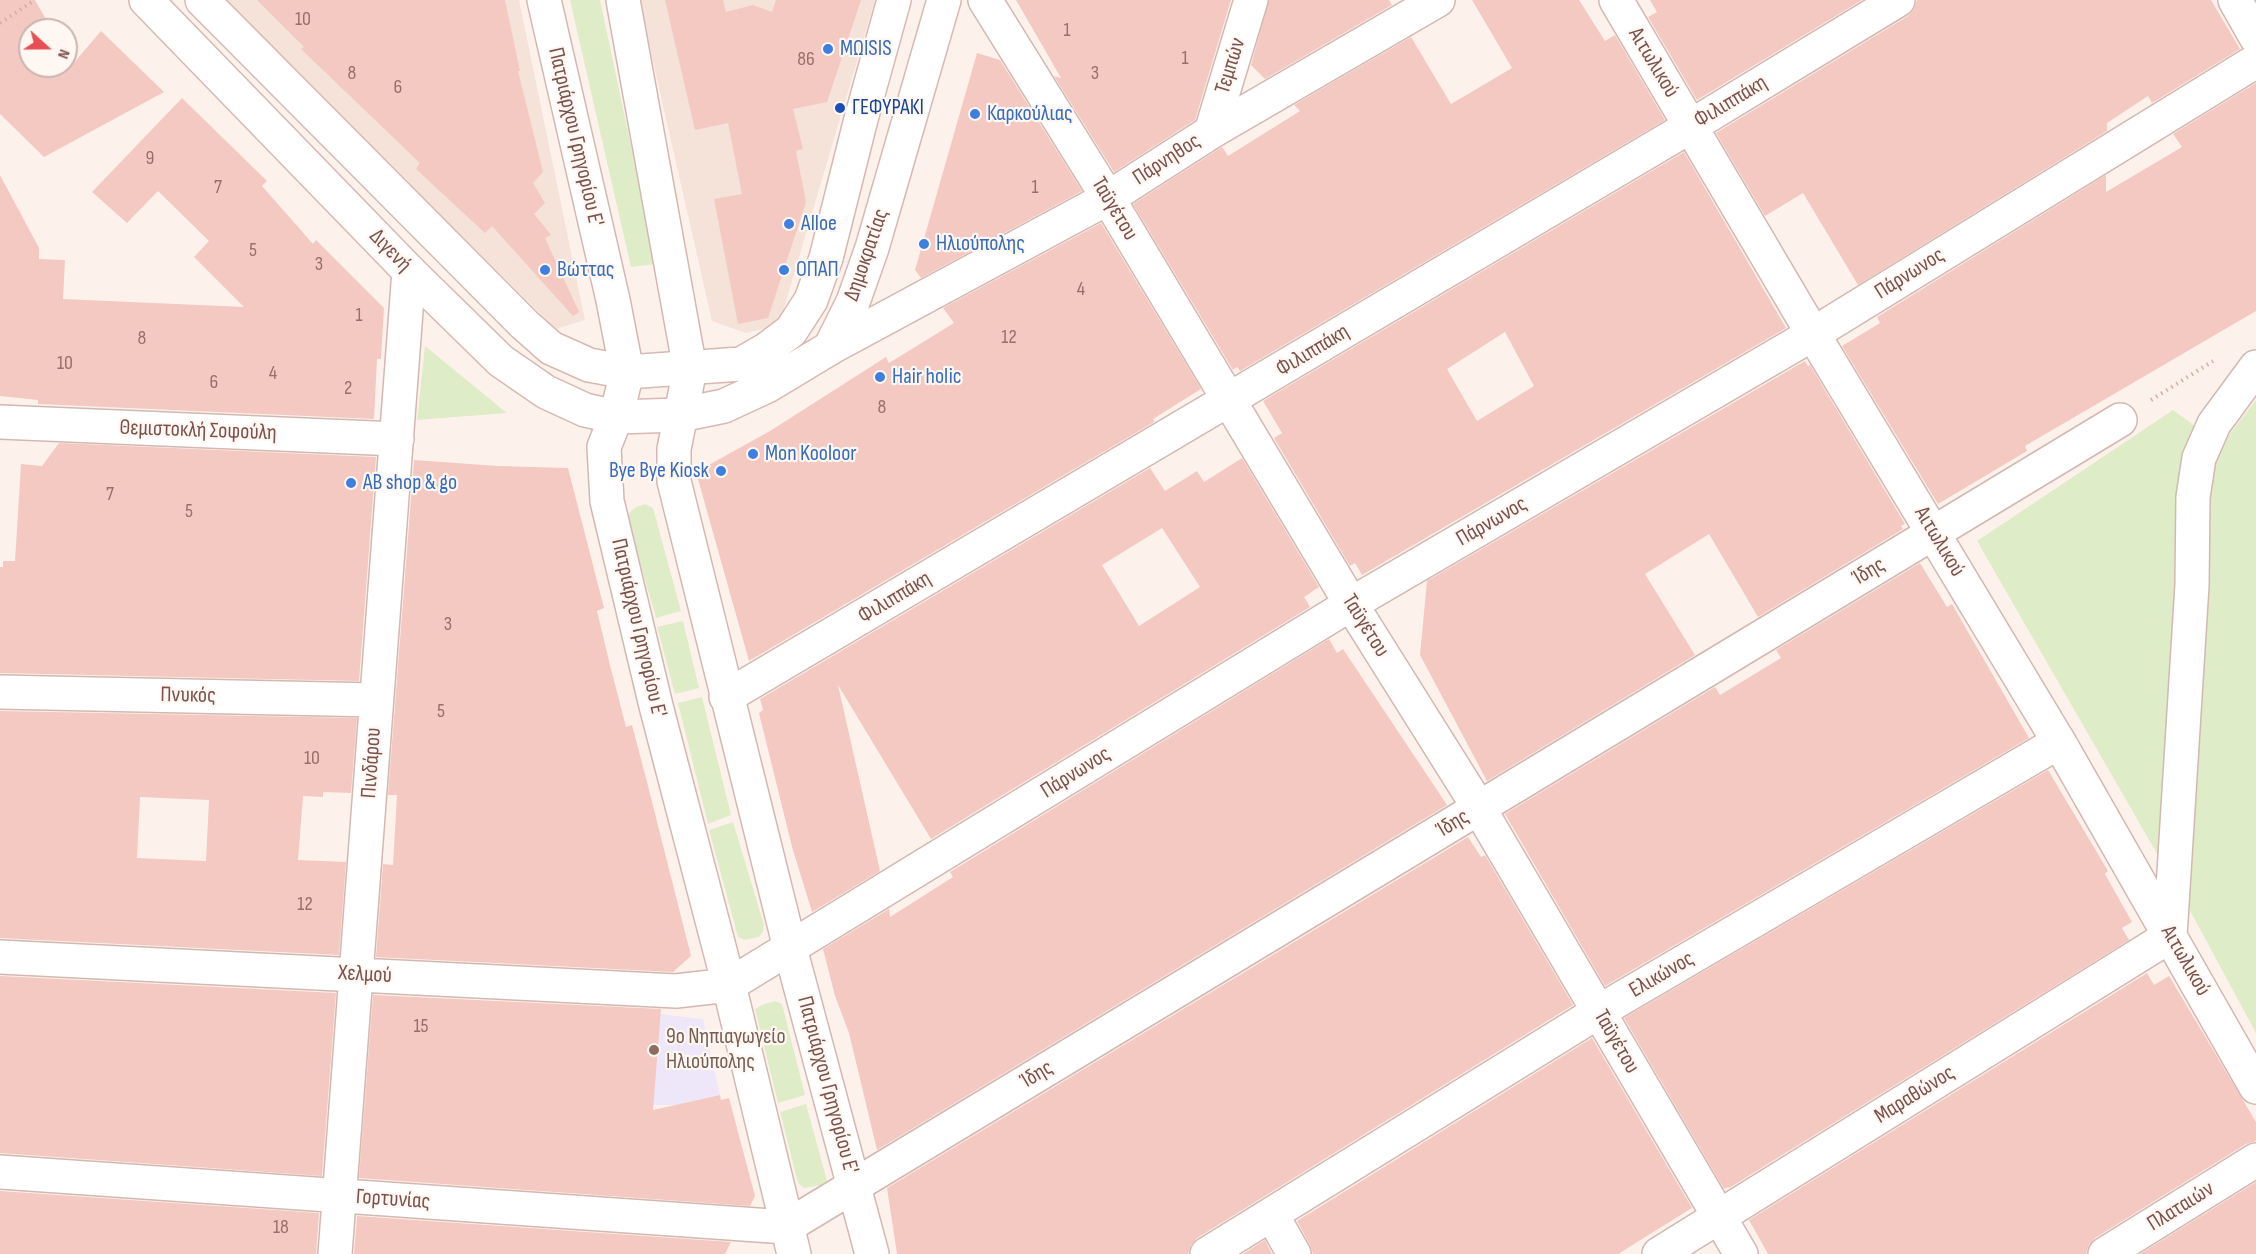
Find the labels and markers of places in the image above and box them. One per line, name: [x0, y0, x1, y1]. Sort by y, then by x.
place label: ΜΩISIS: [840, 36, 892, 62]
marker: ΜΩISIS: [821, 42, 835, 56]
place label: ΓΕΦΥΡΑΚΙ: [852, 95, 924, 121]
marker: ΓΕΦΥΡΑΚΙ: [833, 101, 847, 115]
place label: Καρκούλιας: [987, 101, 1073, 127]
marker: Καρκούλιας: [968, 107, 982, 121]
place label: Alloe: [801, 211, 837, 237]
marker: Alloe: [782, 217, 796, 231]
place label: Ηλιούπολης: [936, 231, 1025, 257]
marker: Ηλιούπολης: [917, 237, 931, 251]
place label: Βώττας: [557, 257, 614, 283]
place label: ΟΠΑΠ: [796, 257, 839, 283]
marker: Βώττας: [538, 263, 552, 277]
marker: ΟΠΑΠ: [777, 263, 791, 277]
place label: Hair holic: [892, 364, 962, 390]
marker: Hair holic: [873, 370, 887, 384]
place label: Mon Kooloor: [765, 441, 857, 467]
marker: Mon Kooloor: [746, 447, 760, 461]
place label: Bye Bye Kiosk: [609, 458, 709, 484]
marker: Bye Bye Kiosk: [714, 464, 728, 478]
place label: ΑΒ shop & go: [363, 470, 457, 496]
marker: ΑΒ shop & go: [344, 476, 358, 490]
place label: 9ο Νηπιαγωγείο Ηλιούπολης: [666, 1024, 786, 1076]
marker: 9ο Νηπιαγωγείο Ηλιούπολης: [647, 1043, 661, 1057]

